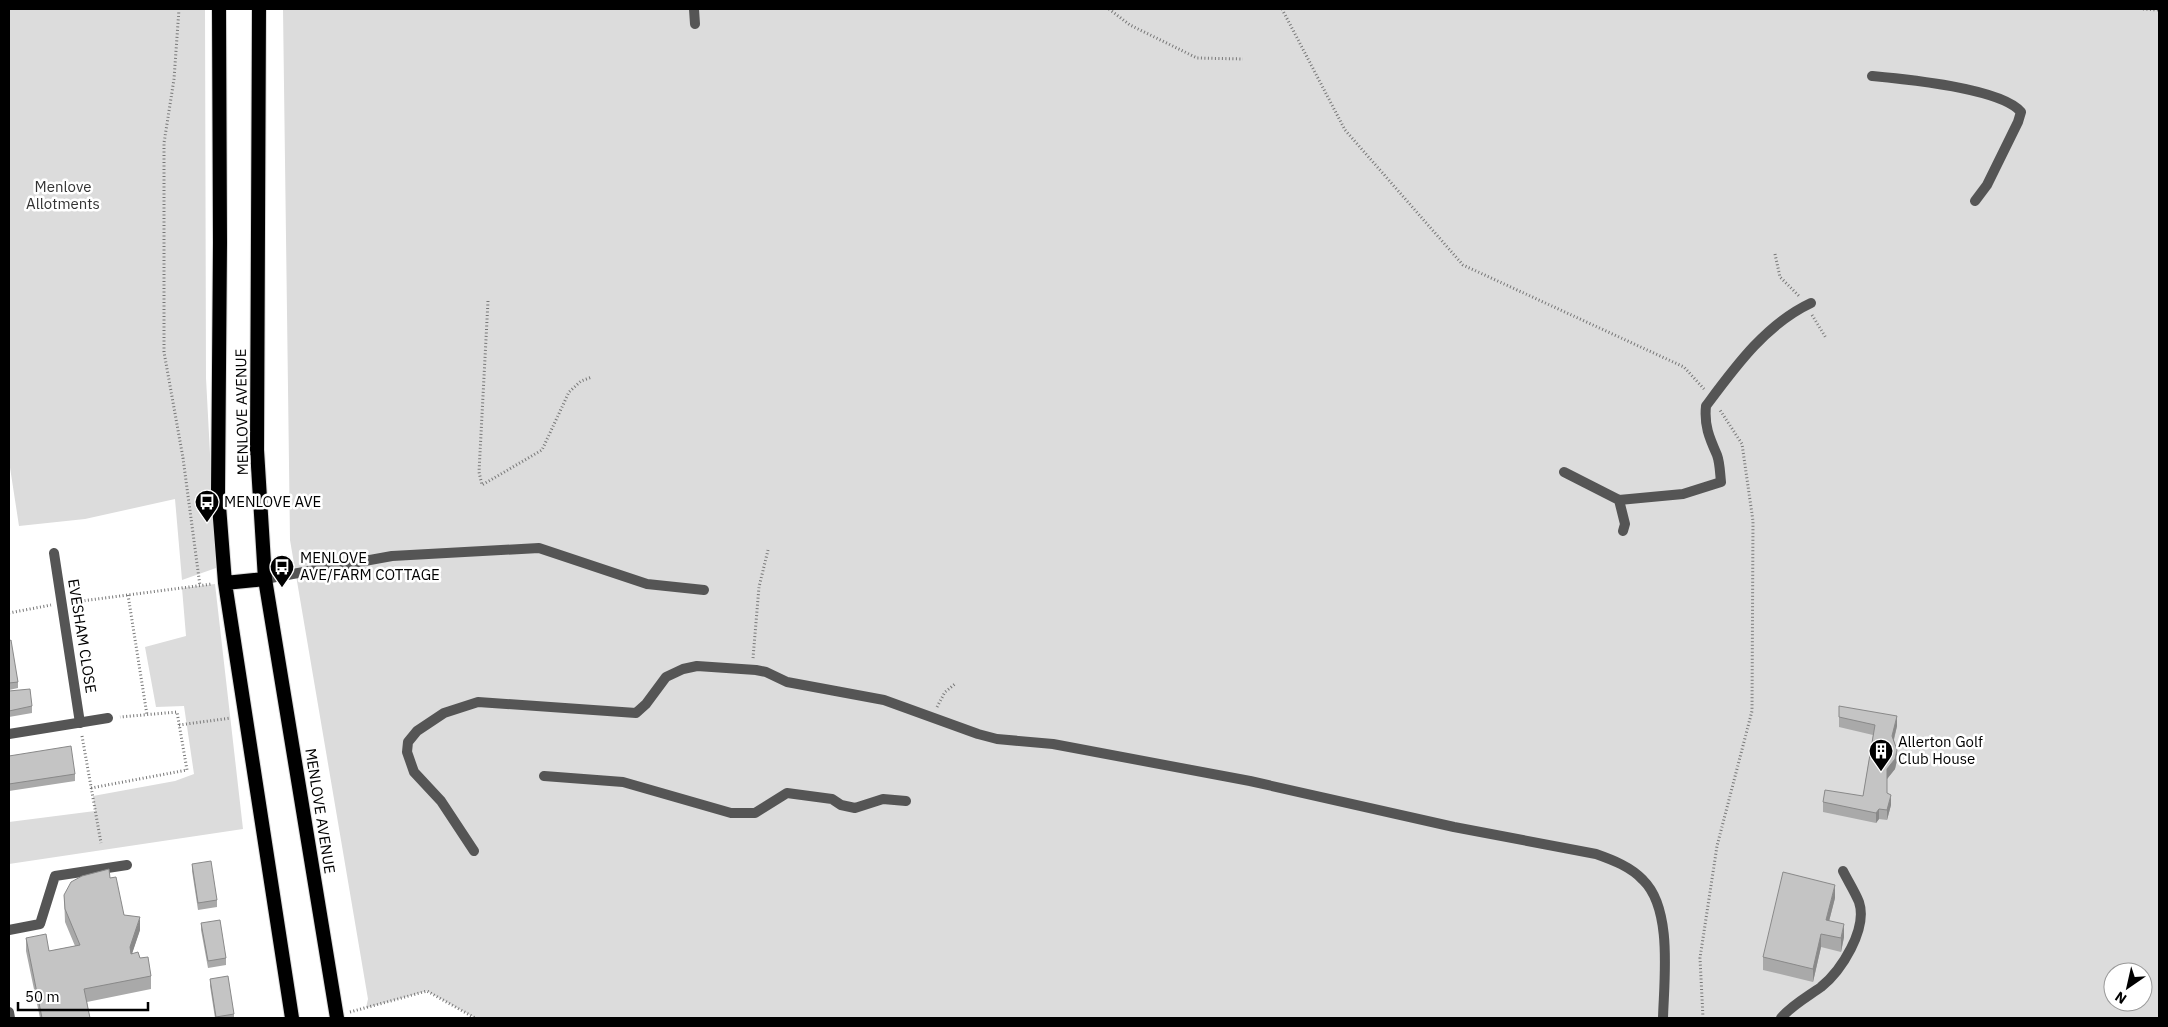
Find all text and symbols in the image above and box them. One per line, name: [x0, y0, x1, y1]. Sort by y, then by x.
park label: Menlove Allotments: [26, 177, 100, 213]
street label: MENLOVE AVENUE: [231, 348, 252, 476]
bus stop icon: MENLOVE AVE: [194, 489, 220, 523]
place label: MENLOVE AVE: [224, 492, 321, 511]
place label: MENLOVE AVE/FARM COTTAGE: [300, 548, 440, 584]
bus stop icon: MENLOVE AVE/FARM COTTAGE: [269, 554, 295, 588]
street label: EVESHAM CLOSE: [64, 577, 101, 694]
place label: Allerton Golf Club House: [1898, 732, 1983, 768]
building icon: Allerton Golf Club House: [1868, 738, 1894, 772]
street label: MENLOVE AVENUE: [301, 747, 340, 875]
north arrow: [2103, 962, 2153, 1012]
scale bar: [18, 980, 148, 1012]
text: 50 m: [25, 987, 60, 1006]
text: N: [2111, 987, 2130, 1008]

